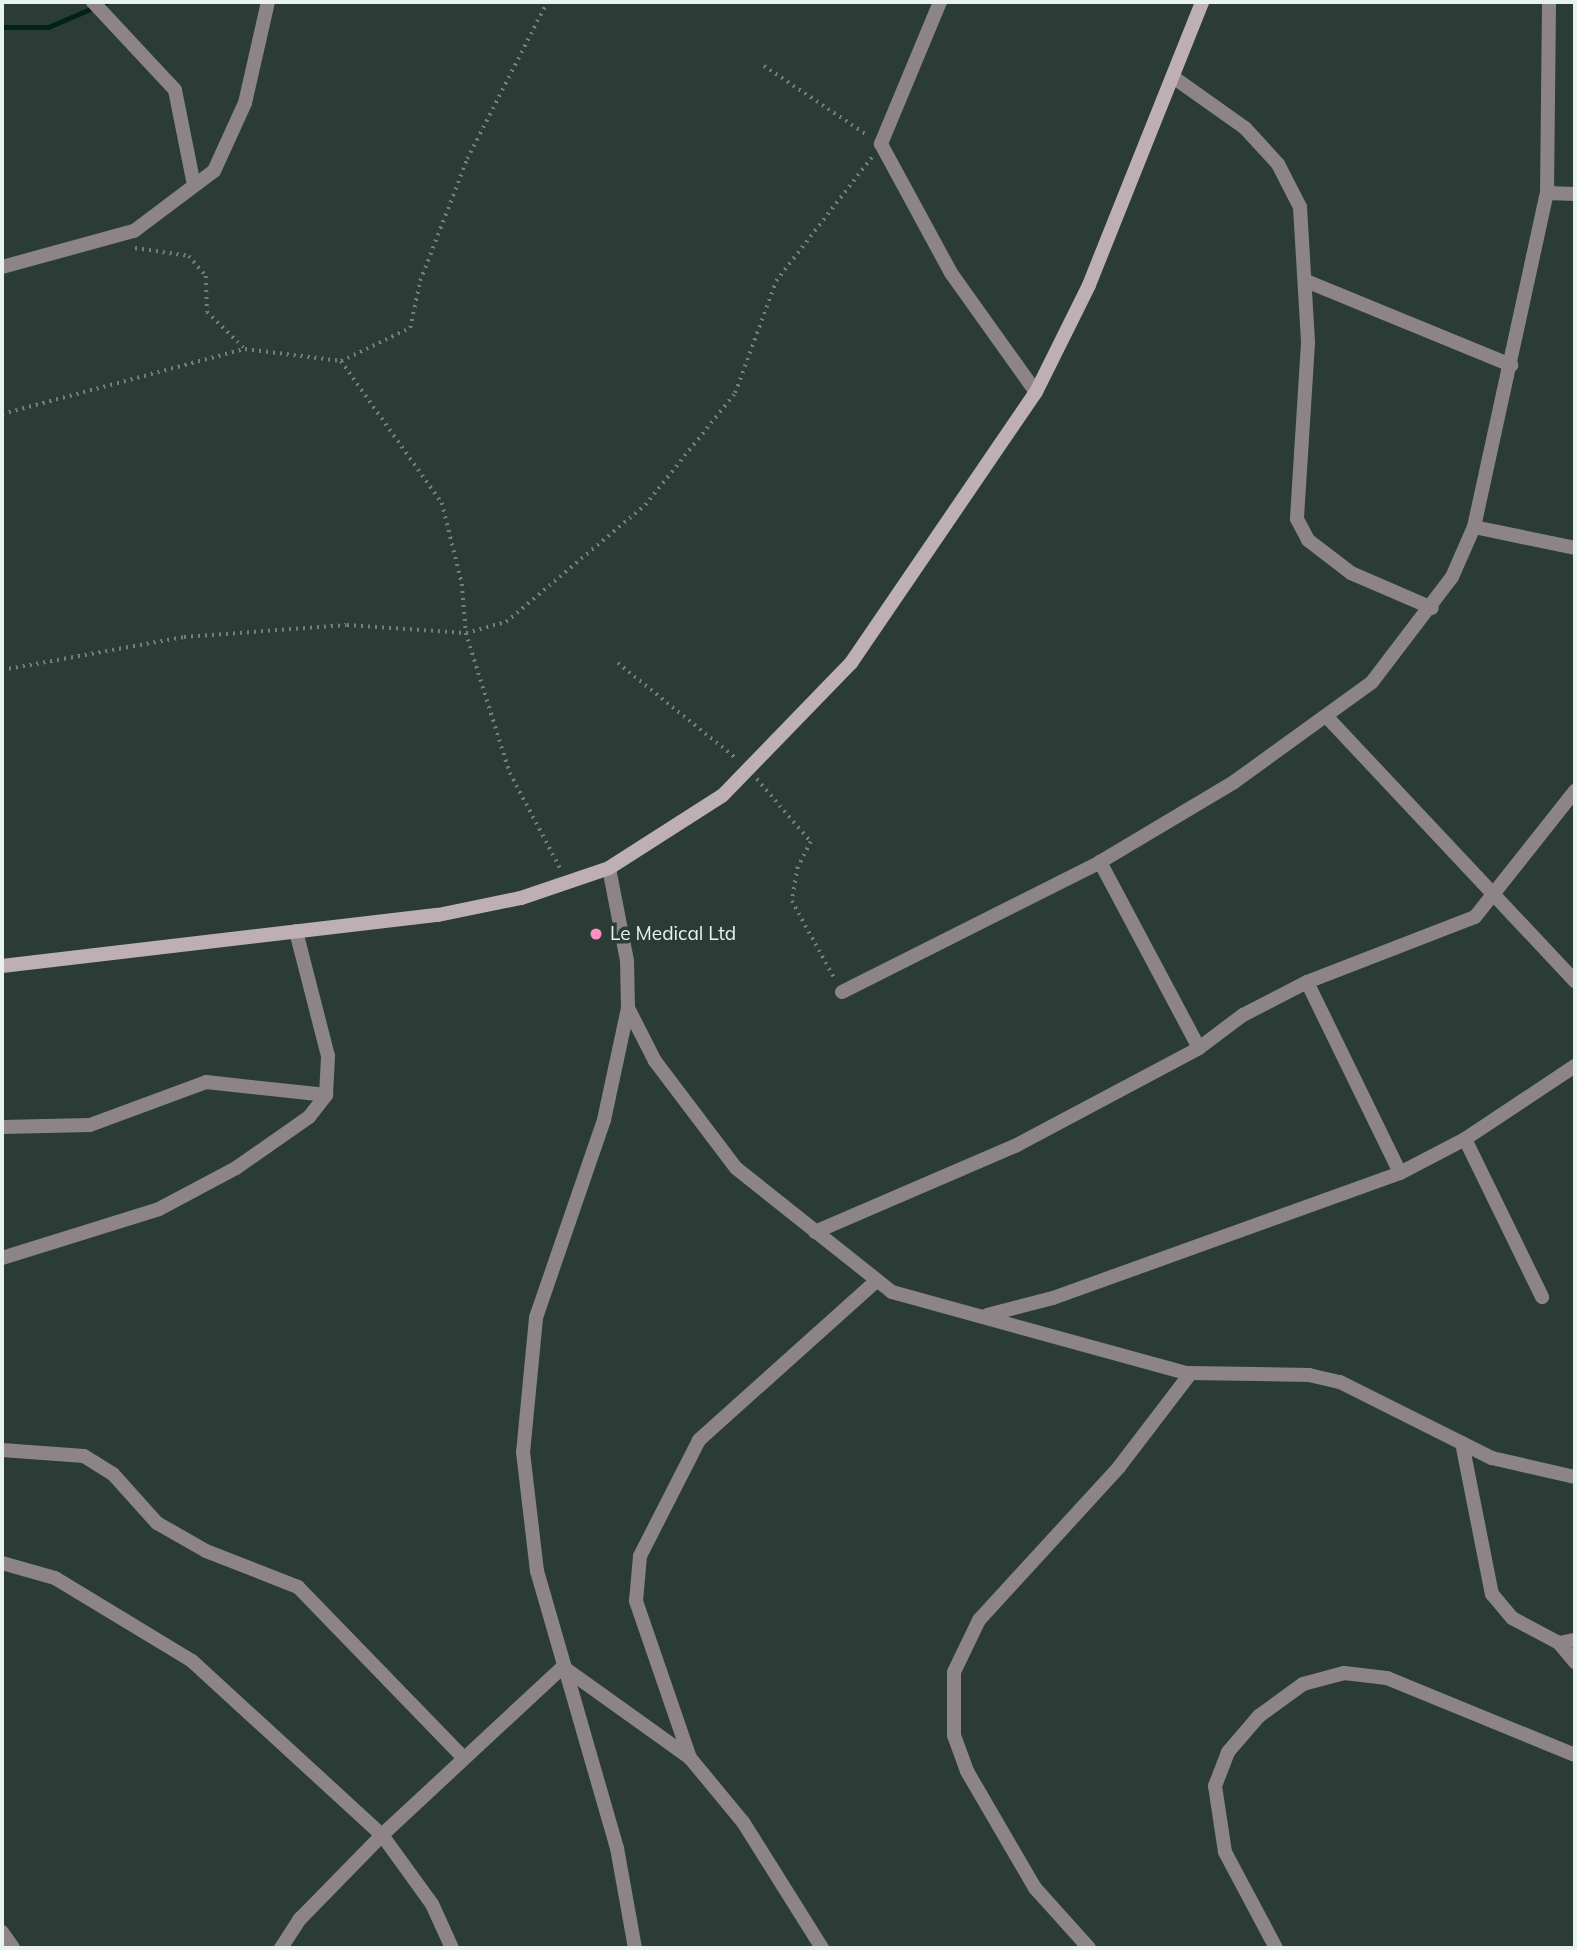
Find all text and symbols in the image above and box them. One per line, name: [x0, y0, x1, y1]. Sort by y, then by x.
place label: Le Medical Ltd: [610, 923, 736, 945]
marker: Le Medical Ltd: [588, 926, 604, 942]

